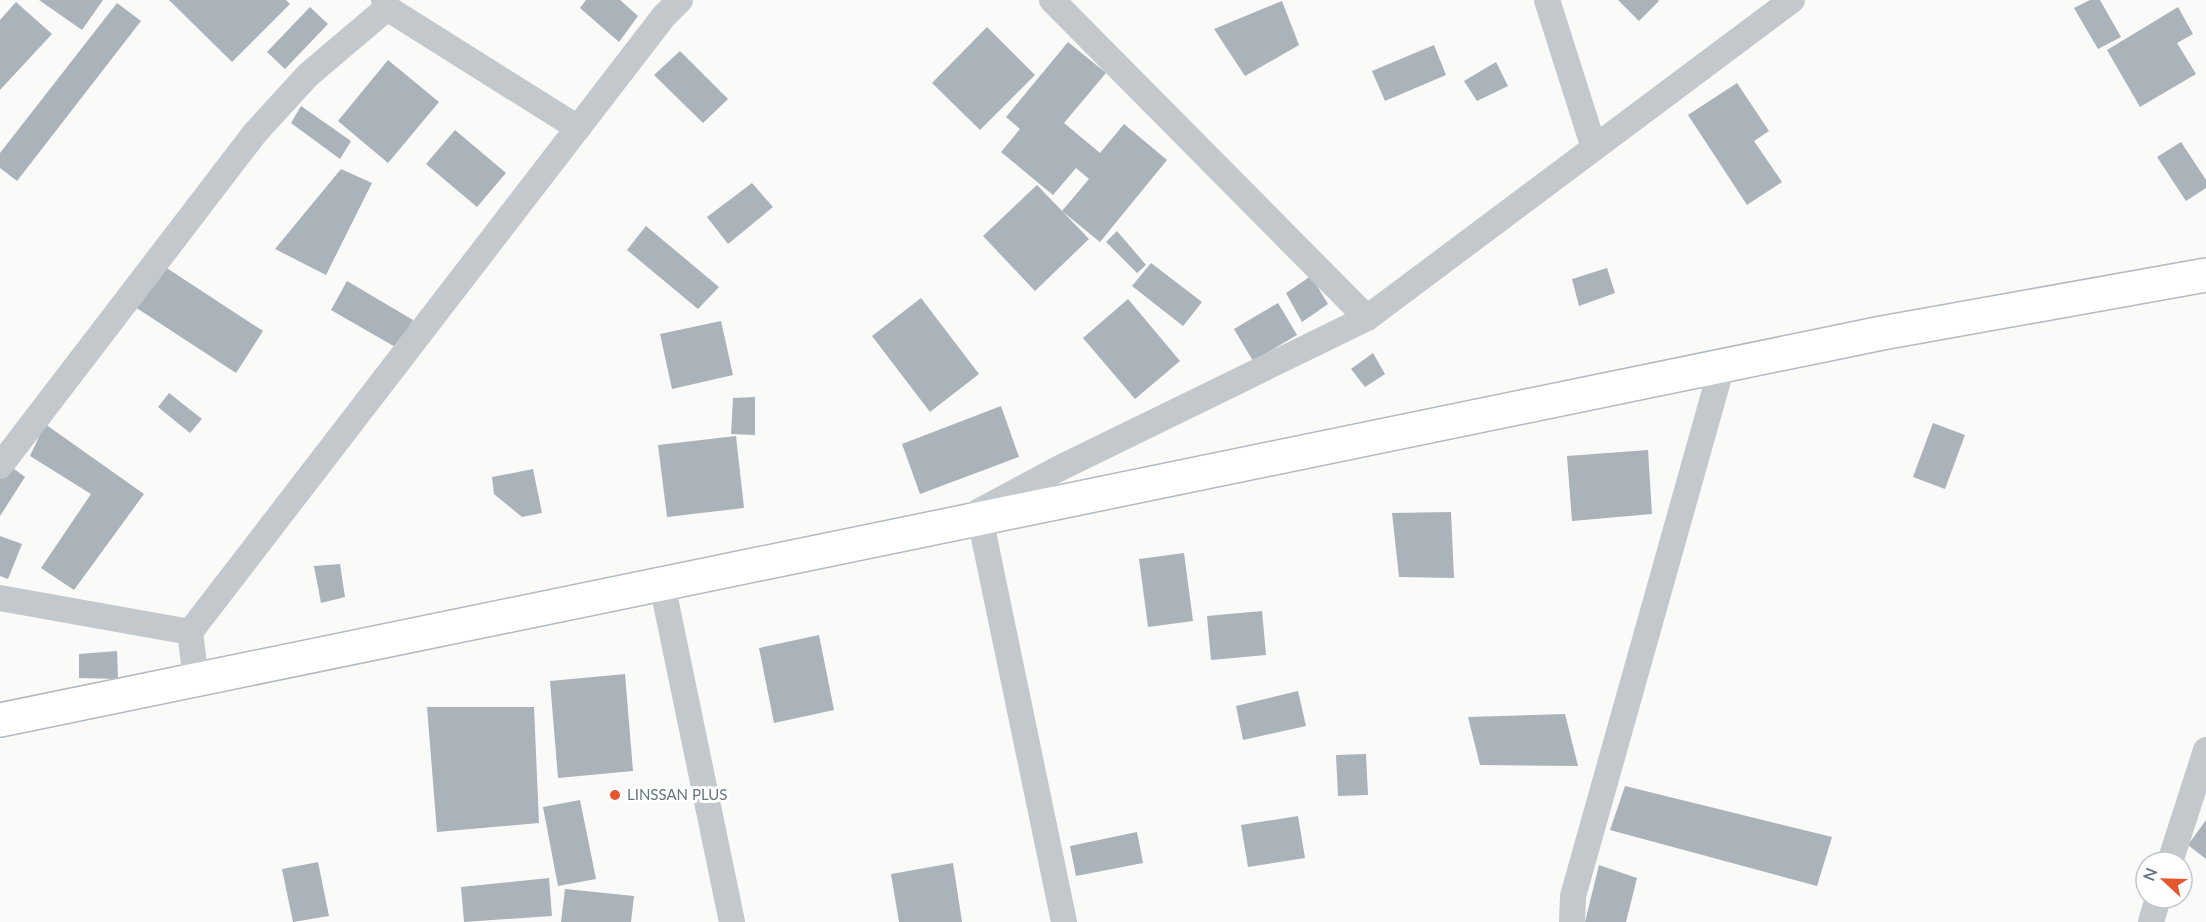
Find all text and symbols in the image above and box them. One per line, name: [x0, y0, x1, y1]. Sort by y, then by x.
place label: LINSSAN PLUS: [627, 785, 727, 803]
marker: LINSSAN PLUS: [608, 788, 622, 802]
north arrow: [2134, 850, 2194, 910]
text: N: [2139, 865, 2161, 883]

